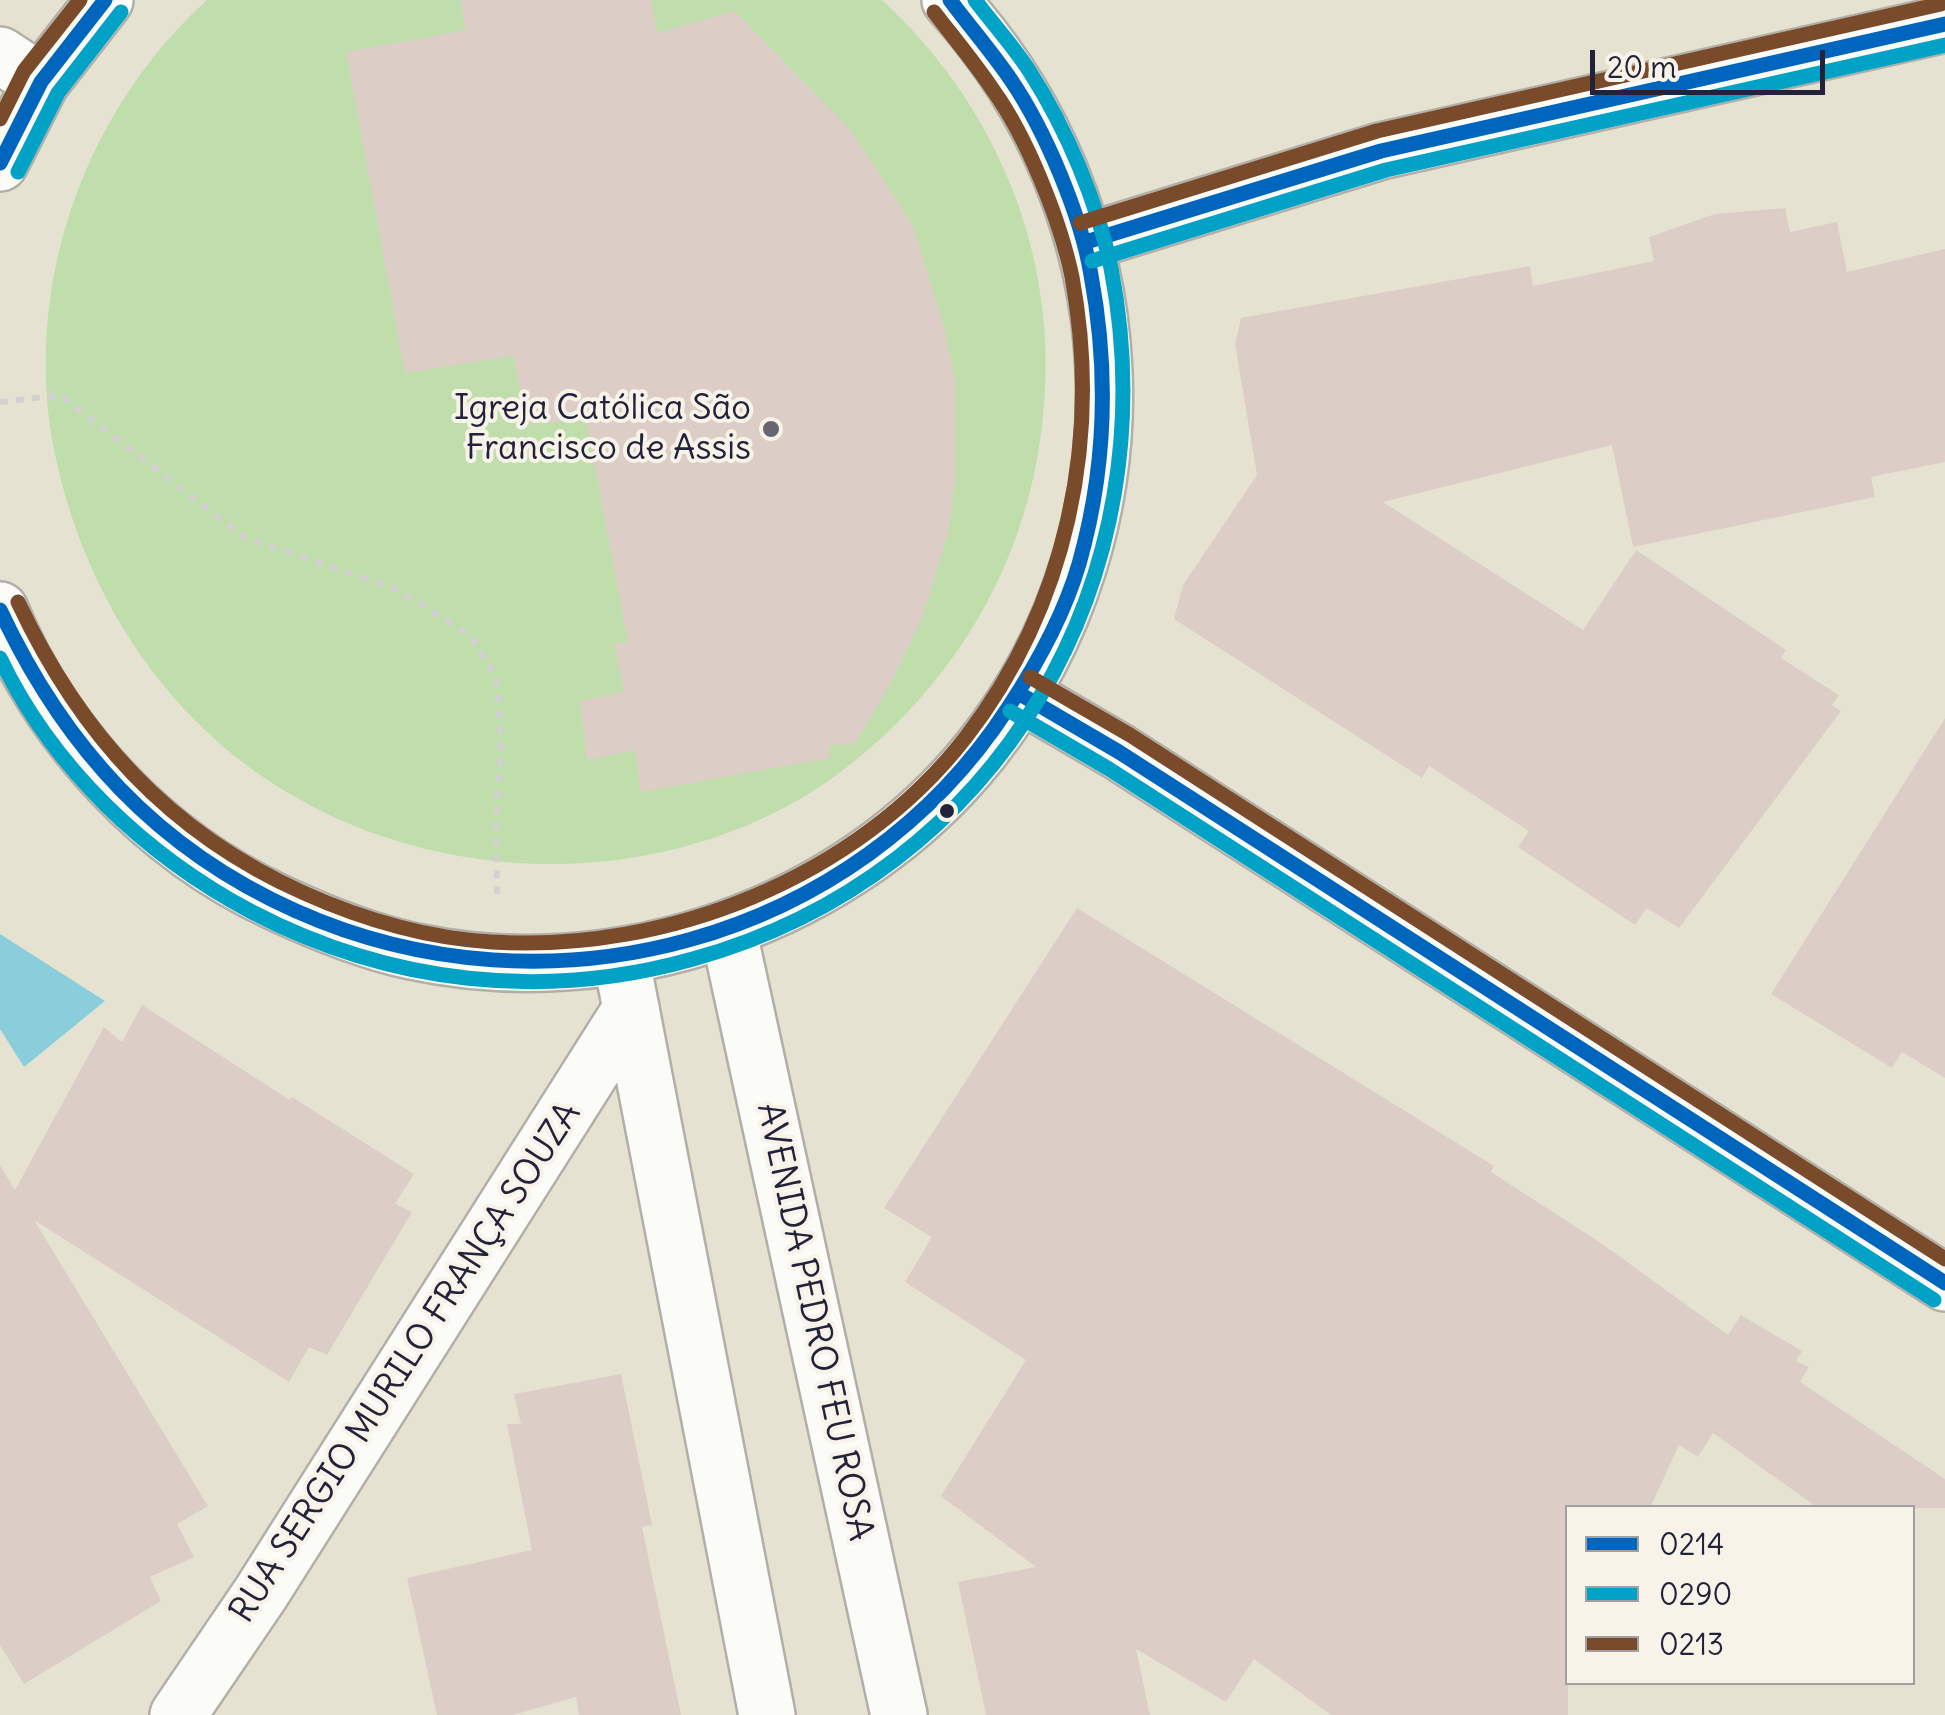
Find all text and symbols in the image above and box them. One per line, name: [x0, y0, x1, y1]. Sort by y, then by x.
scale bar: [1595, 30, 1830, 92]
text: 20 m: [1607, 48, 1677, 86]
place label: Igreja Católica São Francisco de Assis: [454, 388, 751, 470]
marker: Igreja Católica São Francisco de Assis: [760, 418, 782, 440]
unlabelled marker: [937, 801, 957, 821]
street label: RUA SERGIO MURILO FRANÇA SOUZA: [222, 1095, 590, 1631]
street label: AVENIDA PEDRO FEU ROSA: [747, 1099, 881, 1545]
legend: [1565, 1505, 1915, 1685]
text: 0214: [1659, 1525, 1724, 1563]
text: 0290: [1659, 1575, 1732, 1613]
text: 0213: [1659, 1625, 1724, 1663]

